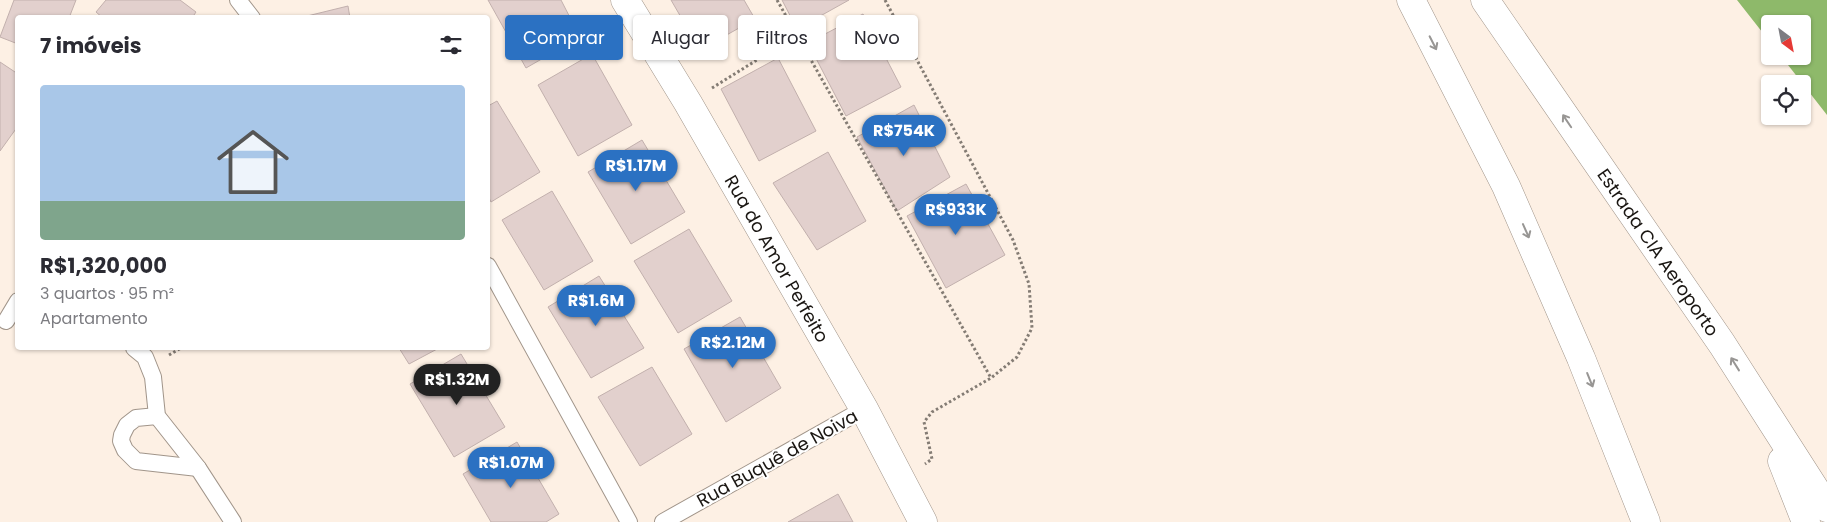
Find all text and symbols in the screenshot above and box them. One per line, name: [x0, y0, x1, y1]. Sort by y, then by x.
chip: Comprar: [505, 15, 623, 60]
chip: Alugar: [633, 15, 728, 60]
chip: Filtros: [738, 15, 826, 60]
chip: Novo: [836, 15, 918, 60]
north arrow: [1761, 15, 1811, 65]
map controls: [1761, 15, 1811, 125]
text: 7 imóveis: [40, 31, 142, 60]
icon: filters: [437, 31, 465, 59]
one-way arrow: [1428, 36, 1438, 51]
button: locate: [1761, 75, 1811, 125]
pin: R$754K: [863, 114, 945, 157]
one-way arrow: [1562, 114, 1572, 128]
icon: home: [208, 117, 298, 207]
text: R$754K: [873, 119, 935, 142]
pin: R$1.17M: [590, 150, 682, 192]
text: R$1.17M: [606, 154, 666, 177]
street label: Estrada CIA Aeroporto: [1592, 163, 1725, 341]
street label: Rua do Amor Perfeito: [719, 170, 836, 347]
pin: R$933K: [915, 194, 997, 236]
text: R$933K: [925, 198, 987, 221]
one-way arrow: [1521, 223, 1531, 238]
text: R$1,320,000: [40, 251, 167, 280]
text: 3 quartos · 95 m²: [40, 282, 174, 305]
pin: R$1.6M: [555, 284, 637, 327]
text: R$1.6M: [568, 289, 624, 312]
text: Apartamento: [40, 307, 148, 330]
pin: R$2.12M: [687, 326, 779, 369]
text: R$2.12M: [701, 331, 765, 354]
one-way arrow: [1729, 358, 1739, 372]
pin: R$1.32M: [411, 364, 503, 406]
text: R$1.32M: [425, 368, 490, 391]
one-way arrow: [1587, 372, 1596, 387]
street label: Rua Buquê de Noiva: [692, 403, 862, 513]
pin: R$1.07M: [465, 446, 557, 489]
text: R$1.07M: [478, 451, 544, 474]

